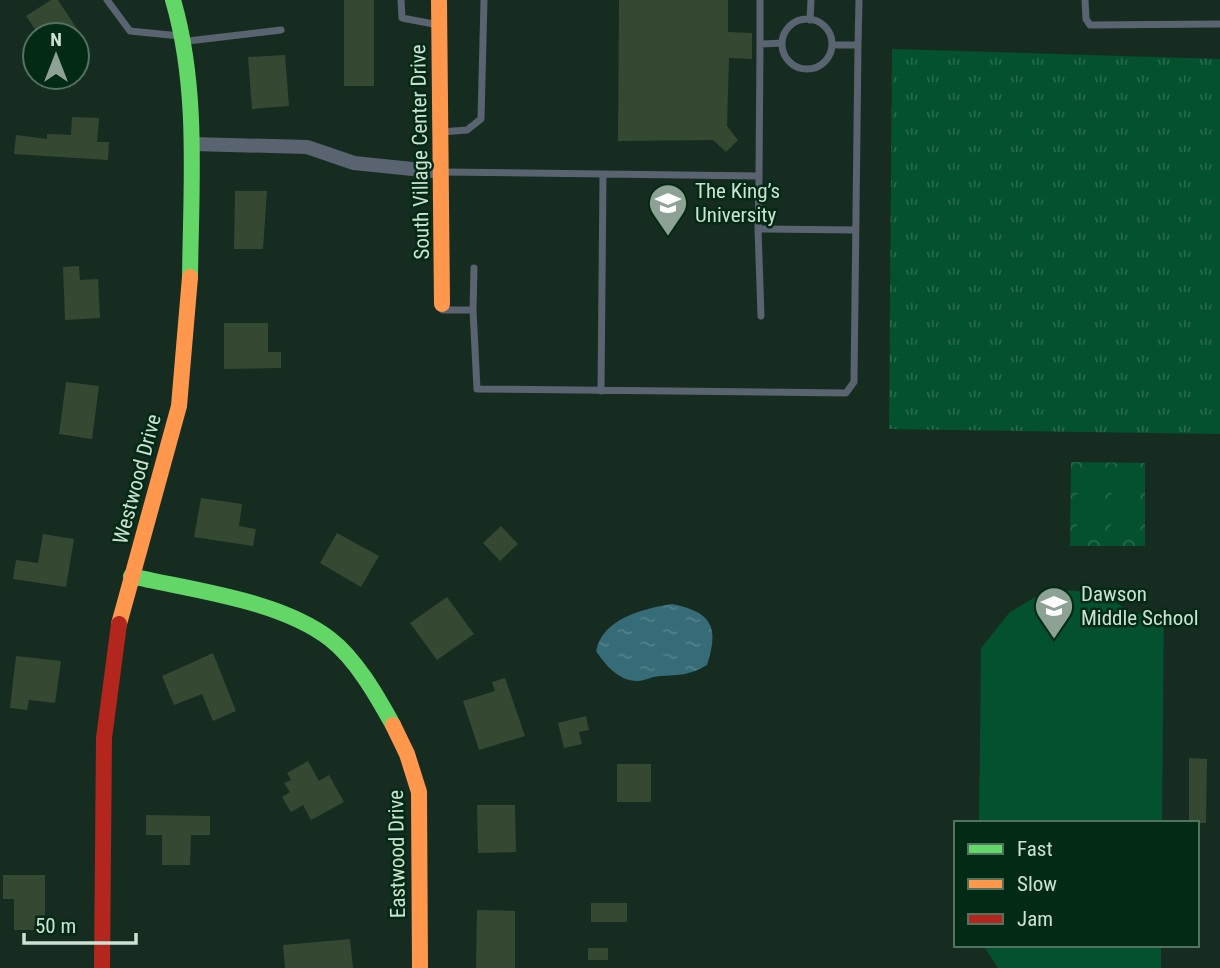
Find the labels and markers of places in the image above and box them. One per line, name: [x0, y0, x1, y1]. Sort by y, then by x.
place label: The King’s University: [695, 179, 780, 227]
school or university icon: The King’s University: [647, 182, 689, 237]
place label: Dawson Middle School: [1081, 582, 1199, 630]
school or university icon: Dawson Middle School: [1033, 585, 1075, 640]

